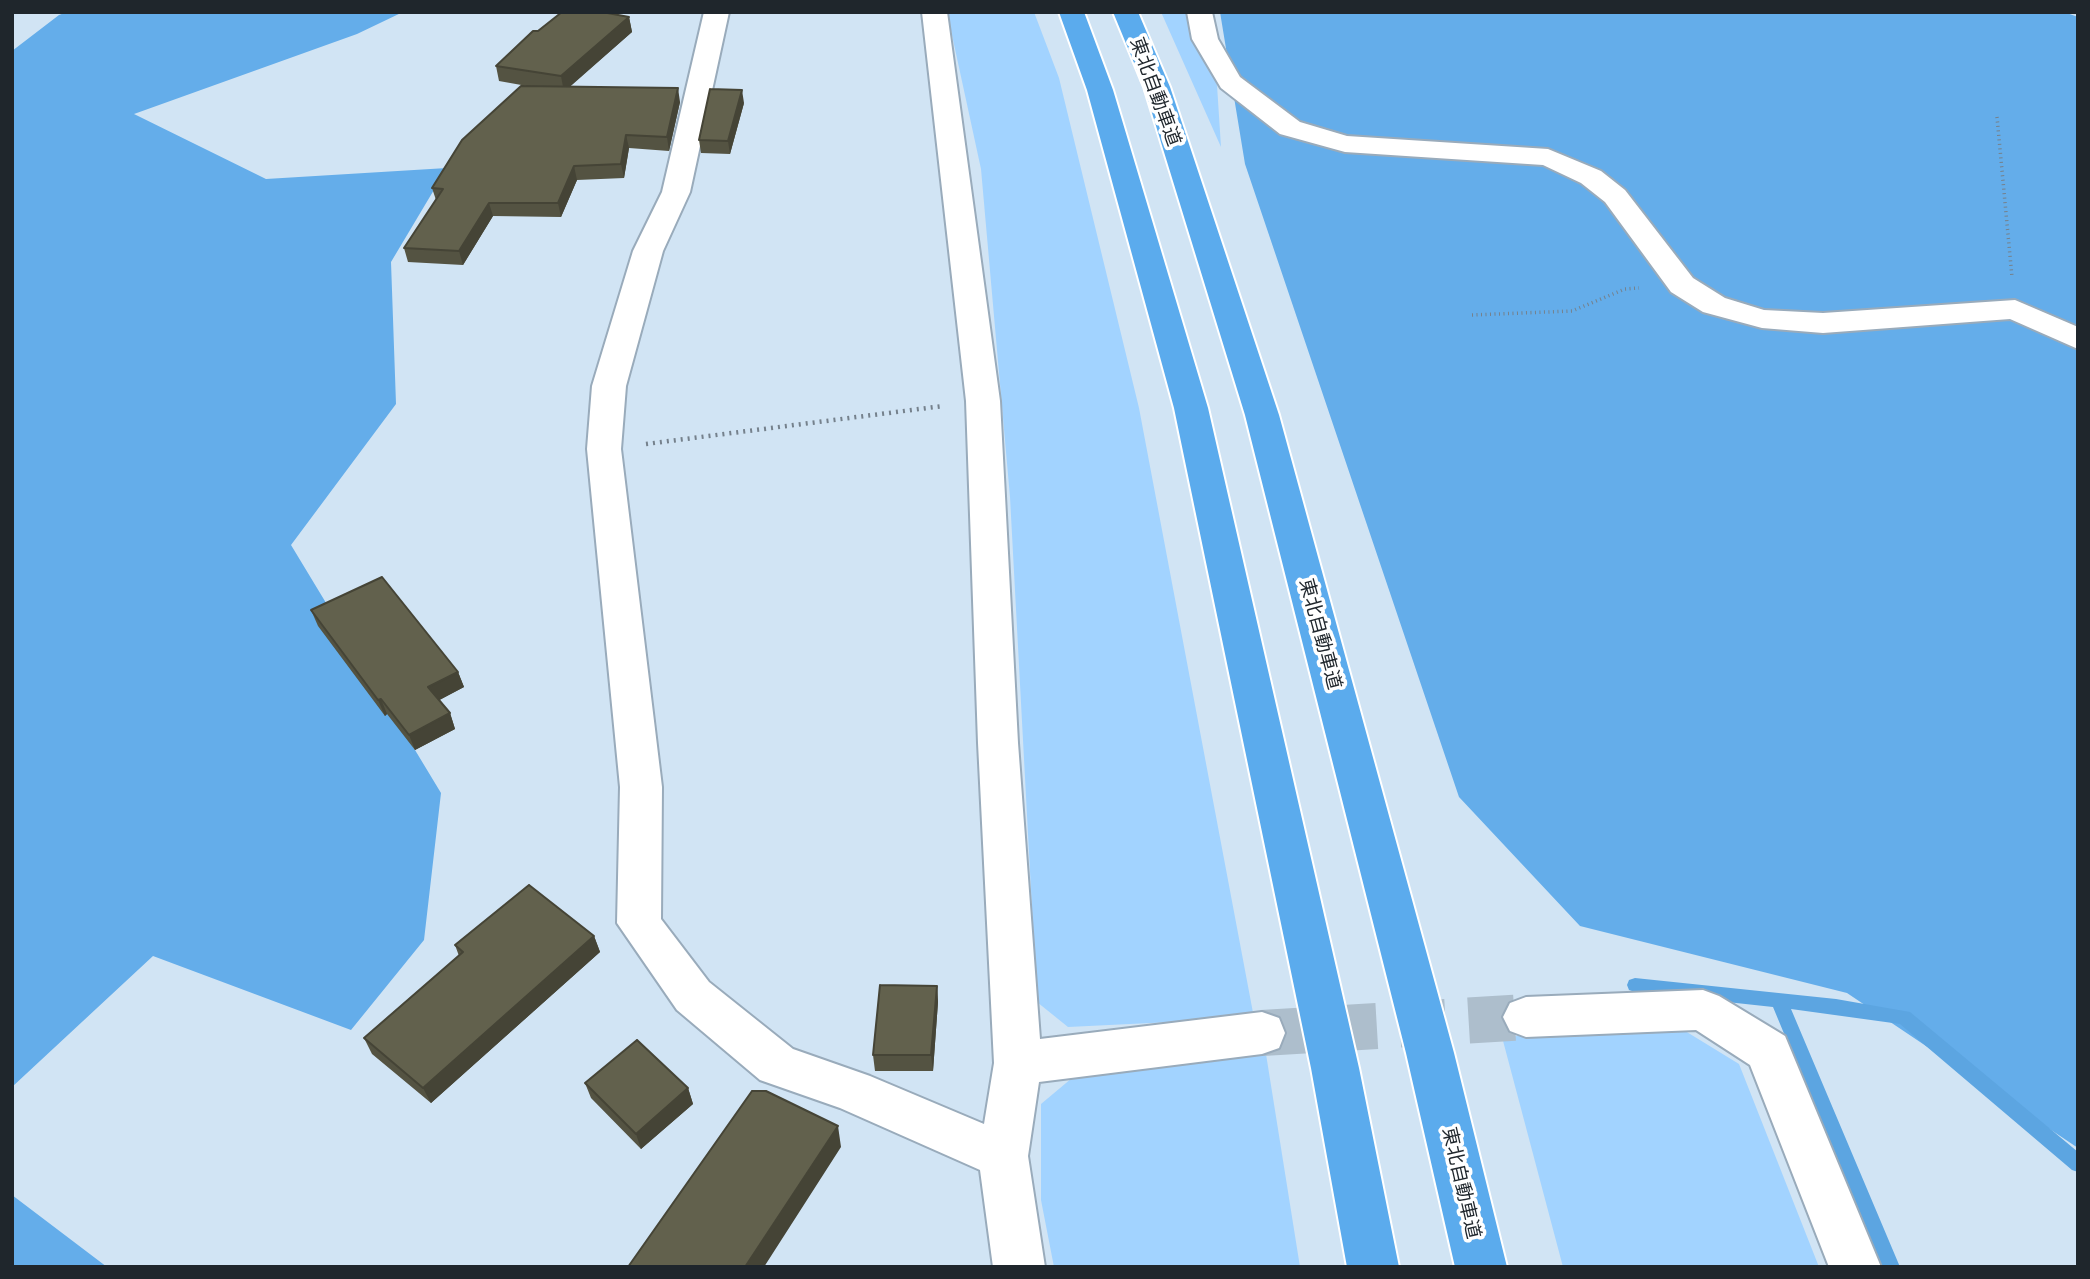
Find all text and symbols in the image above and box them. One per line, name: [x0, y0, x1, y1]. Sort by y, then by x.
street label: 東北自動車道: [1125, 35, 1185, 149]
street label: 東北自動車道: [1294, 576, 1346, 692]
street label: 東北自動車道: [1437, 1125, 1485, 1241]

